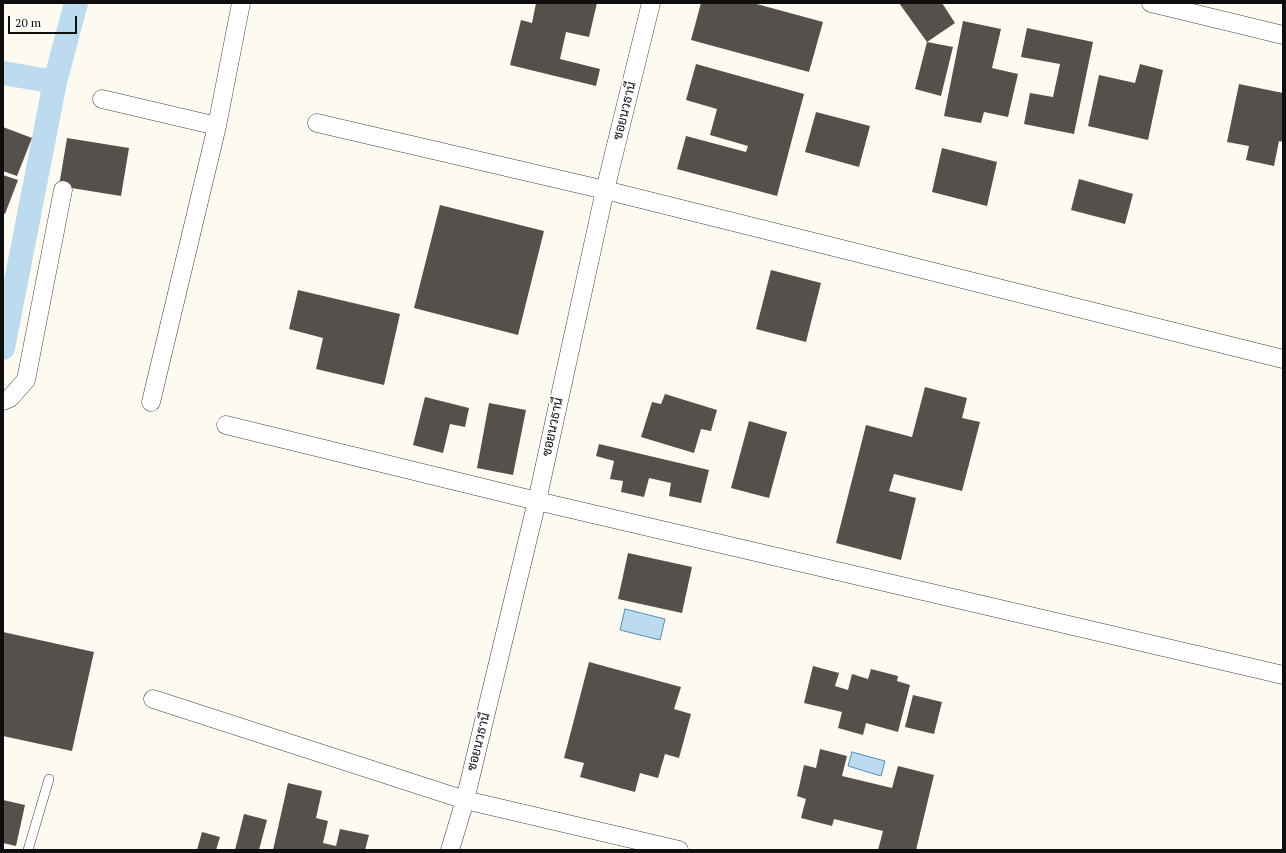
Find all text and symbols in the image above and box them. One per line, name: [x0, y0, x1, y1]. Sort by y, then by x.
scale bar: [10, 8, 79, 34]
text: 20 m: [15, 15, 41, 30]
street label: ซอยนวธานี: [610, 80, 640, 142]
street label: ซอยนวธานี: [539, 396, 567, 458]
street label: ซอยนวธานี: [464, 711, 494, 773]

